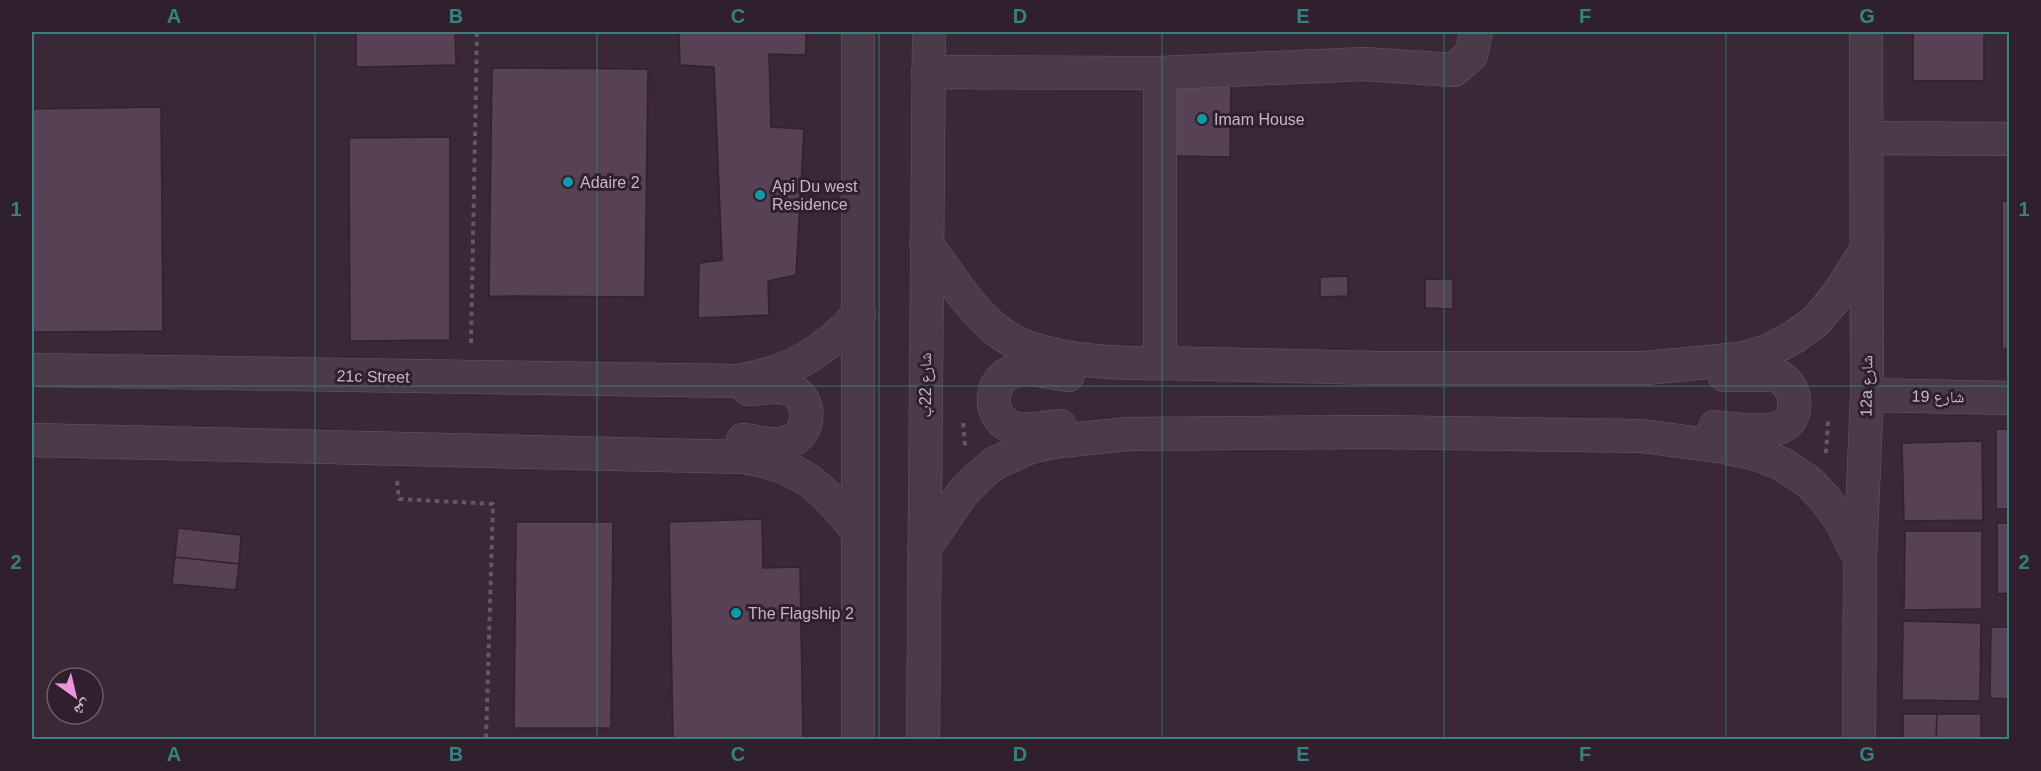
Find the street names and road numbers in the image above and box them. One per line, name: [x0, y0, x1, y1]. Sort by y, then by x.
street label: شارع 22ب: [917, 352, 936, 418]
street label: 12a شارع: [1857, 355, 1878, 417]
street label: 21c Street: [336, 367, 410, 386]
street label: شارع 19: [1911, 388, 1964, 407]

